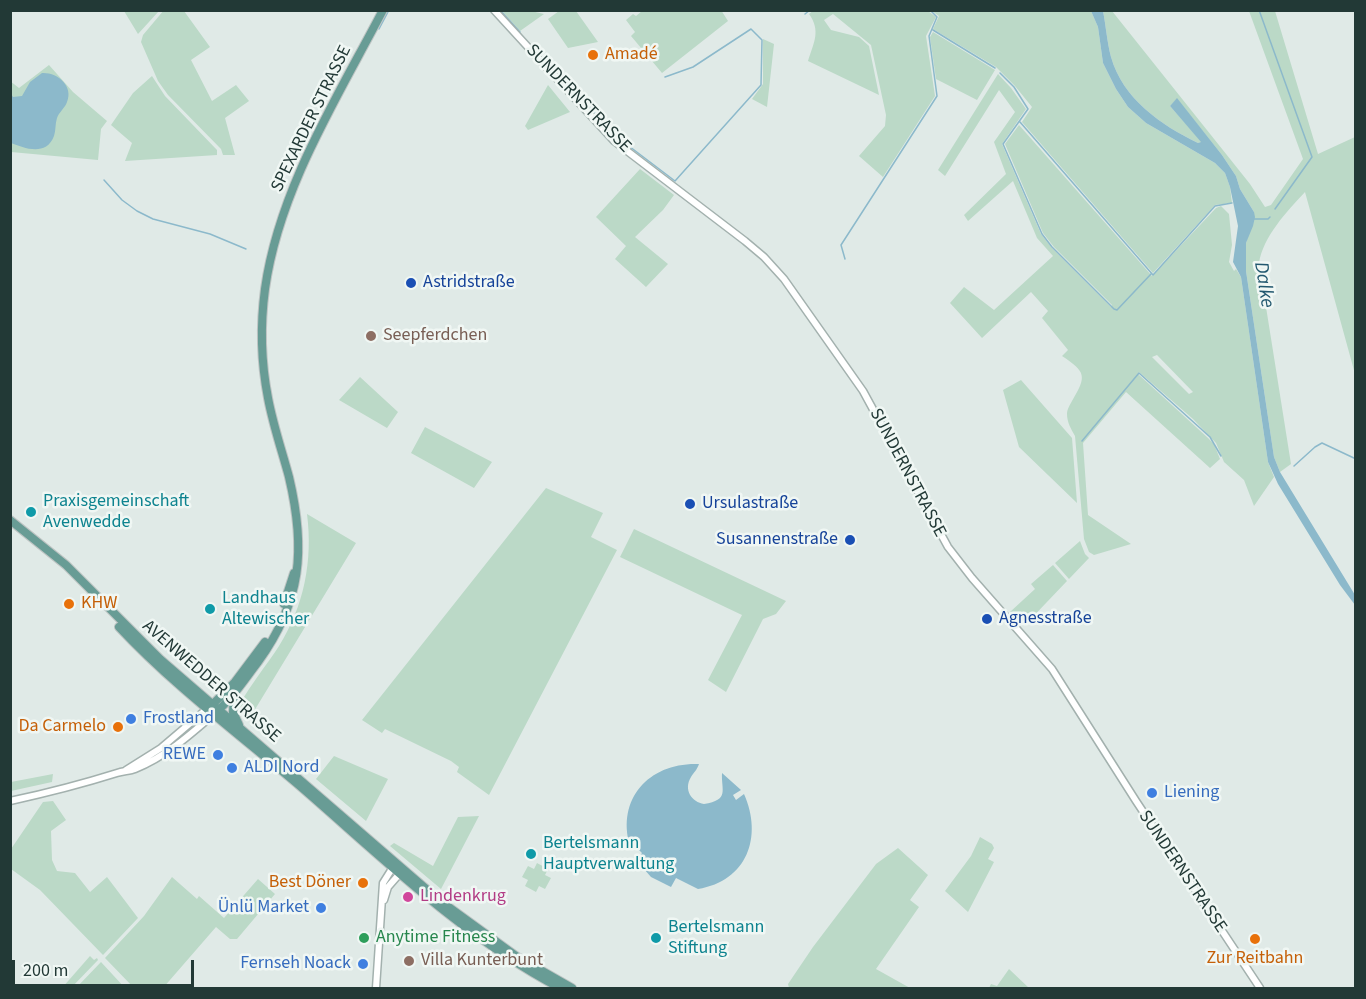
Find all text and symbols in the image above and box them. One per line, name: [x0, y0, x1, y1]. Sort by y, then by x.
street label: SUNDERNSTRASSE: [521, 40, 635, 158]
street label: SPEXARDER STRASSE: [267, 42, 357, 196]
place label: Amadé: [605, 44, 658, 66]
marker: Amadé: [586, 48, 600, 62]
water label: Dalke: [1248, 260, 1278, 310]
place label: Astridstraße: [423, 272, 515, 294]
marker: Astridstraße: [404, 276, 418, 290]
place label: Seepferdchen: [383, 325, 487, 347]
marker: Seepferdchen: [364, 329, 378, 343]
street label: SUNDERNSTRASSE: [864, 405, 950, 541]
place label: Praxisgemeinschaft Avenwedde: [43, 491, 189, 534]
place label: Ursulastraße: [702, 493, 798, 515]
marker: Ursulastraße: [683, 497, 697, 511]
marker: Praxisgemeinschaft Avenwedde: [24, 505, 38, 519]
place label: Susannenstraße: [716, 529, 838, 551]
marker: Susannenstraße: [843, 533, 857, 547]
place label: Landhaus Altewischer: [222, 588, 309, 630]
place label: KHW: [81, 593, 117, 615]
marker: KHW: [62, 597, 76, 611]
marker: Landhaus Altewischer: [203, 602, 217, 616]
place label: Agnesstraße: [999, 608, 1092, 630]
marker: Agnesstraße: [980, 612, 994, 626]
street label: AVENWEDDER STRASSE: [137, 616, 285, 748]
place label: Frostland: [143, 708, 214, 730]
marker: Frostland: [124, 712, 138, 726]
place label: Da Carmelo: [18, 716, 106, 738]
marker: Da Carmelo: [111, 720, 125, 734]
place label: REWE: [163, 744, 206, 766]
marker: REWE: [211, 748, 225, 762]
place label: ALDI Nord: [244, 757, 319, 779]
marker: ALDI Nord: [225, 761, 239, 775]
place label: Liening: [1164, 782, 1219, 804]
marker: Liening: [1145, 786, 1159, 800]
street label: SUNDERNSTRASSE: [1133, 807, 1231, 937]
place label: Bertelsmann Hauptverwaltung: [543, 833, 674, 876]
marker: Bertelsmann Hauptverwaltung: [524, 847, 538, 861]
place label: Best Döner: [269, 872, 351, 894]
marker: Best Döner: [356, 876, 370, 890]
place label: Lindenkrug: [420, 886, 506, 908]
marker: Lindenkrug: [401, 890, 415, 904]
place label: Ünlü Market: [218, 897, 309, 919]
marker: Ünlü Market: [314, 901, 328, 915]
place label: Bertelsmann Stiftung: [668, 917, 764, 960]
place label: Anytime Fitness: [376, 927, 495, 949]
marker: Anytime Fitness: [357, 931, 371, 945]
marker: Bertelsmann Stiftung: [649, 931, 663, 945]
marker: Zur Reitbahn: [1248, 932, 1262, 946]
scale bar: [15, 948, 196, 986]
place label: Zur Reitbahn: [1207, 948, 1303, 970]
place label: Villa Kunterbunt: [421, 950, 543, 972]
place label: Fernseh Noack: [240, 953, 351, 975]
marker: Villa Kunterbunt: [402, 954, 416, 968]
marker: Fernseh Noack: [356, 957, 370, 971]
text: 200 m: [23, 958, 68, 983]

